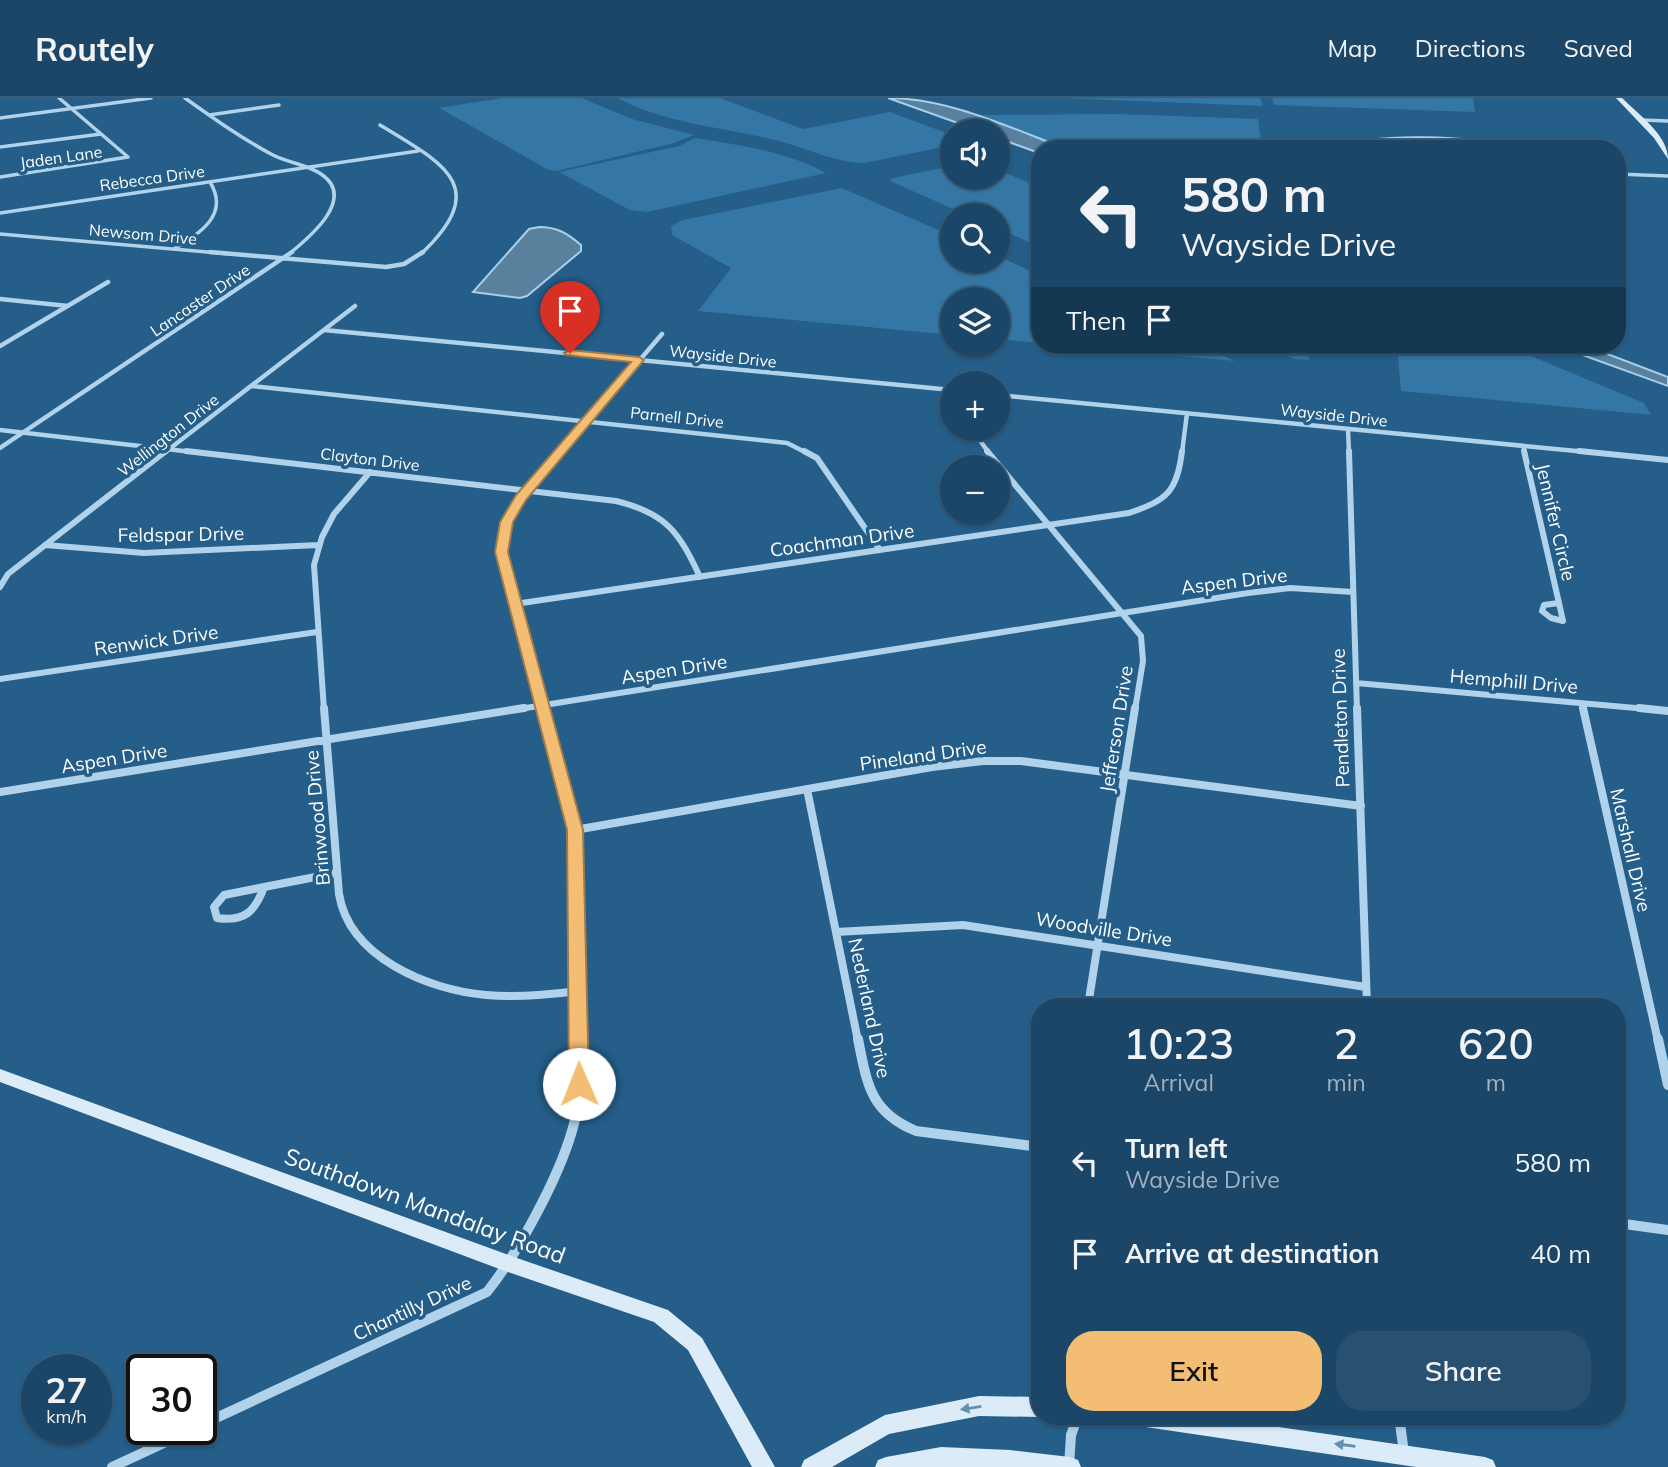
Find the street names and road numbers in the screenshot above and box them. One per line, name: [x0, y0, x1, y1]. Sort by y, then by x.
street label: Jaden Lane: [18, 141, 104, 173]
street label: Rebecca Drive: [98, 161, 206, 195]
street label: Newsom Drive: [88, 219, 198, 249]
street label: Lancaster Drive: [146, 259, 254, 341]
street label: Wayside Drive: [668, 340, 778, 372]
street label: Wellington Drive: [113, 389, 223, 481]
street label: Wayside Drive: [1279, 399, 1389, 431]
street label: Parnell Drive: [629, 402, 725, 432]
street label: Clayton Drive: [319, 443, 421, 475]
street label: Jennifer Circle: [1531, 461, 1581, 583]
street label: Coachman Drive: [768, 518, 916, 562]
street label: Feldspar Drive: [118, 521, 244, 547]
street label: Aspen Drive: [1179, 563, 1289, 599]
street label: Renwick Drive: [92, 619, 220, 661]
street label: Pendleton Drive: [1326, 648, 1354, 788]
street label: Aspen Drive: [619, 649, 729, 689]
street label: Hemphill Drive: [1449, 663, 1579, 699]
street label: Jefferson Drive: [1094, 664, 1138, 794]
street label: Pineland Drive: [858, 734, 988, 776]
street label: Aspen Drive: [59, 738, 169, 778]
street label: Brinwood Drive: [299, 749, 335, 887]
street label: Marshall Drive: [1605, 786, 1657, 914]
street label: Woodville Drive: [1034, 906, 1174, 952]
street label: Nederland Drive: [843, 936, 897, 1080]
street label: Southdown Mandalay Road: [281, 1141, 570, 1270]
street label: Chantilly Drive: [349, 1270, 475, 1346]

